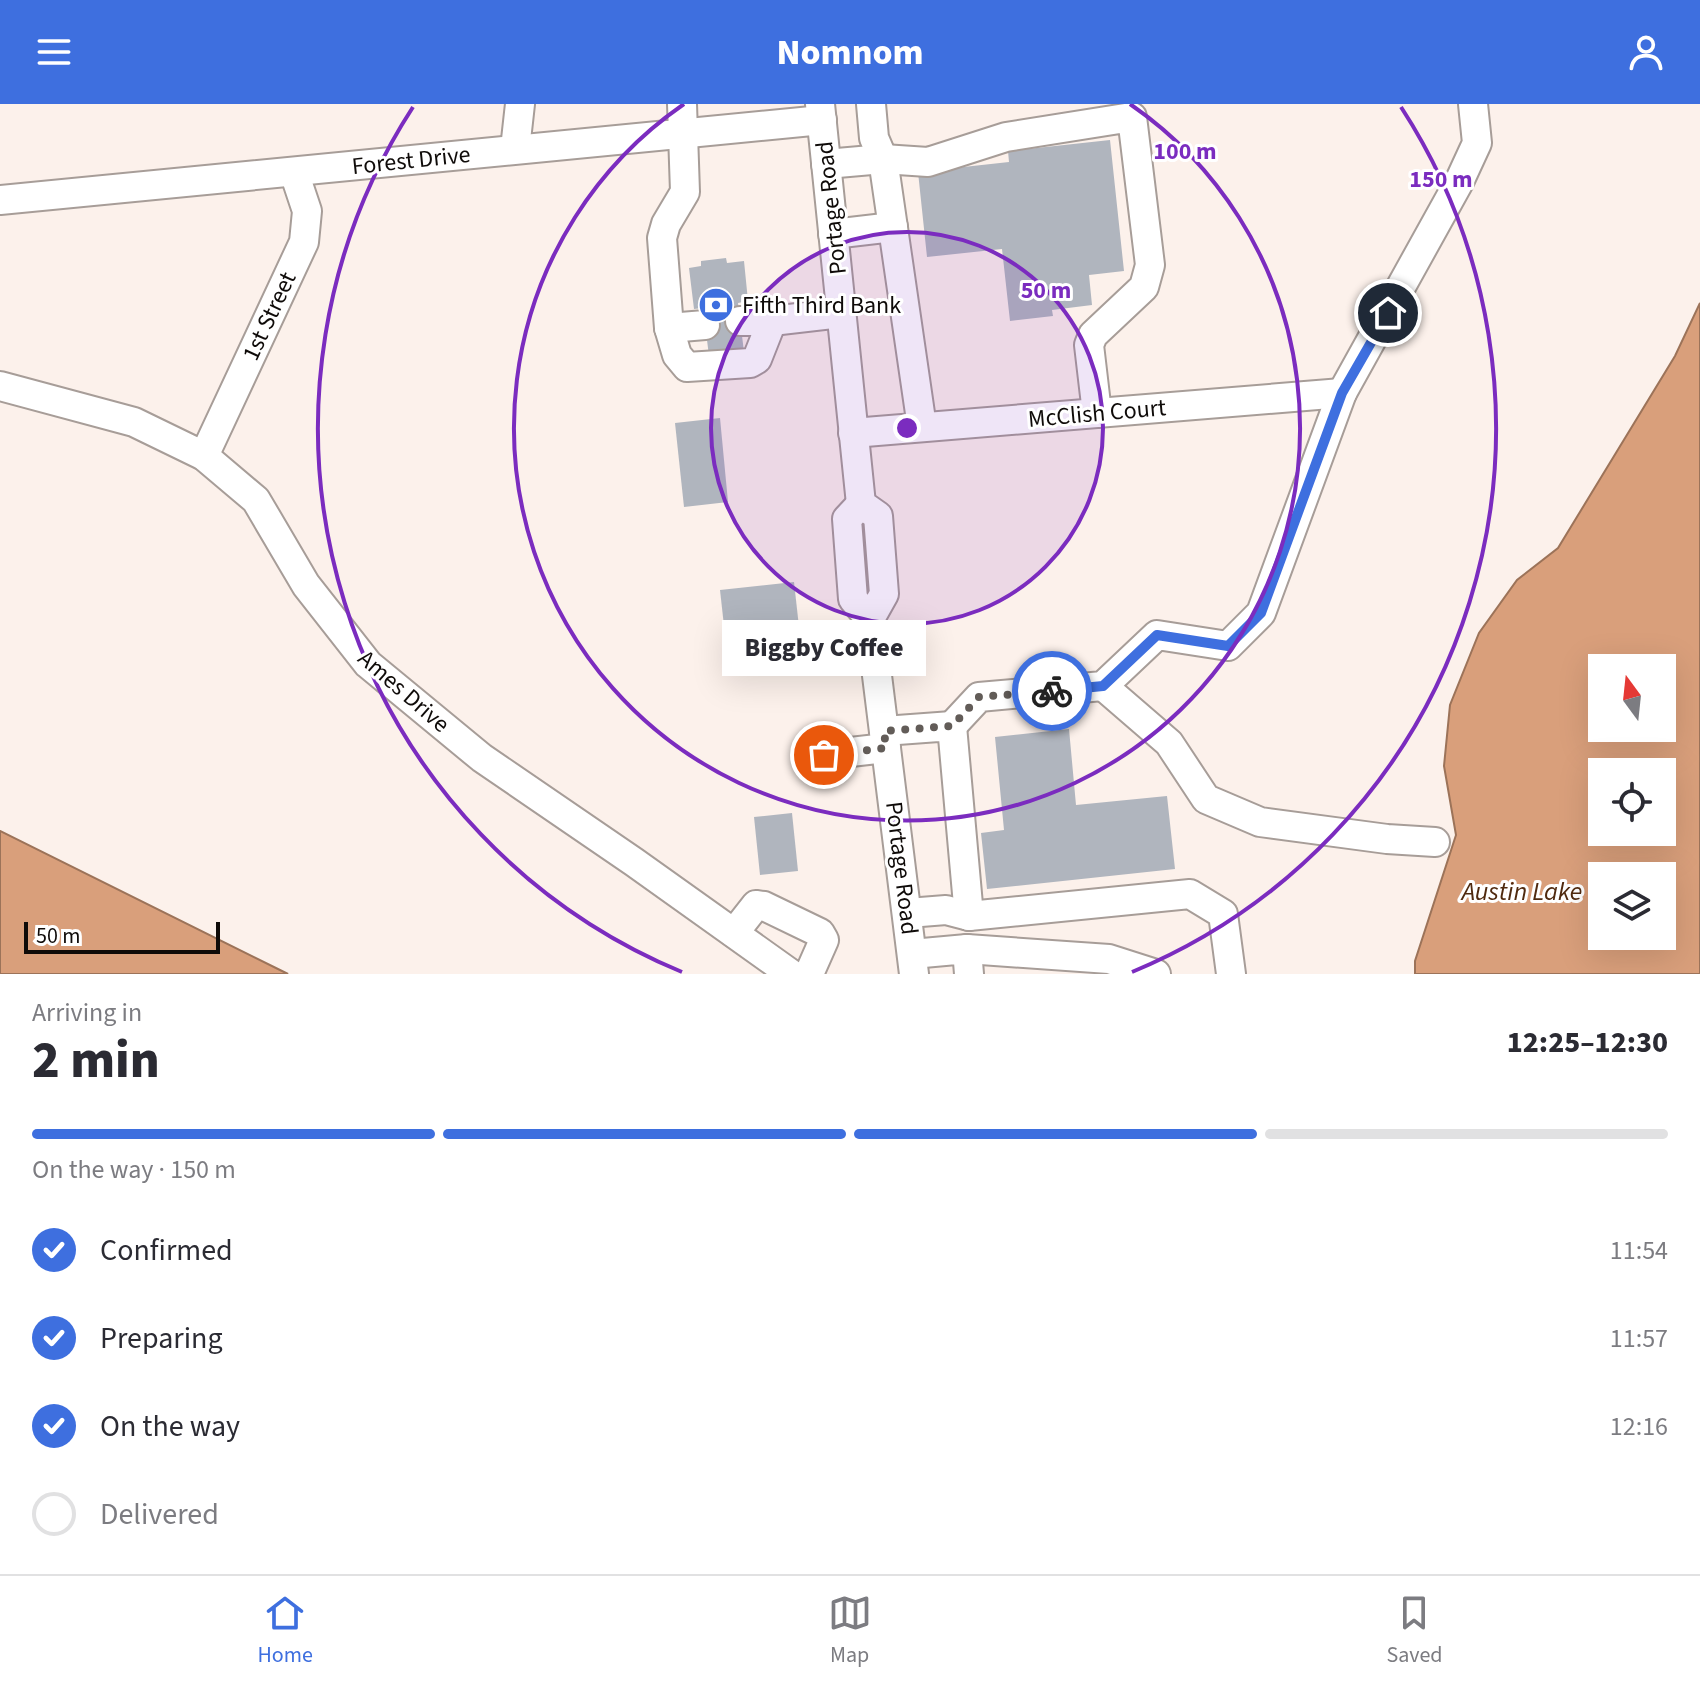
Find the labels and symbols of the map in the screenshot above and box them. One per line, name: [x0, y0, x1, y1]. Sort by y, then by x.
text: 100 m: [1153, 134, 1217, 169]
street label: Forest Drive: [350, 137, 472, 184]
street label: Portage Road: [807, 139, 856, 276]
text: 150 m: [1409, 162, 1473, 197]
street label: 1st Street: [234, 266, 305, 366]
text: 50 m: [1021, 273, 1071, 308]
pin: [1354, 279, 1422, 347]
bank icon: Fifth Third Bank: [697, 286, 735, 324]
place label: Fifth Third Bank: [742, 288, 901, 323]
street label: McClish Court: [1027, 390, 1167, 437]
centre of rings: [893, 414, 921, 442]
callout: Biggby Coffee: [722, 619, 926, 675]
street label: Ames Drive: [350, 642, 457, 741]
courier: [1012, 651, 1092, 731]
north arrow: [1588, 654, 1676, 742]
pin: [790, 721, 858, 789]
street label: Portage Road: [876, 799, 927, 937]
water label: Austin Lake: [1460, 873, 1582, 910]
scale bar: [24, 918, 220, 954]

